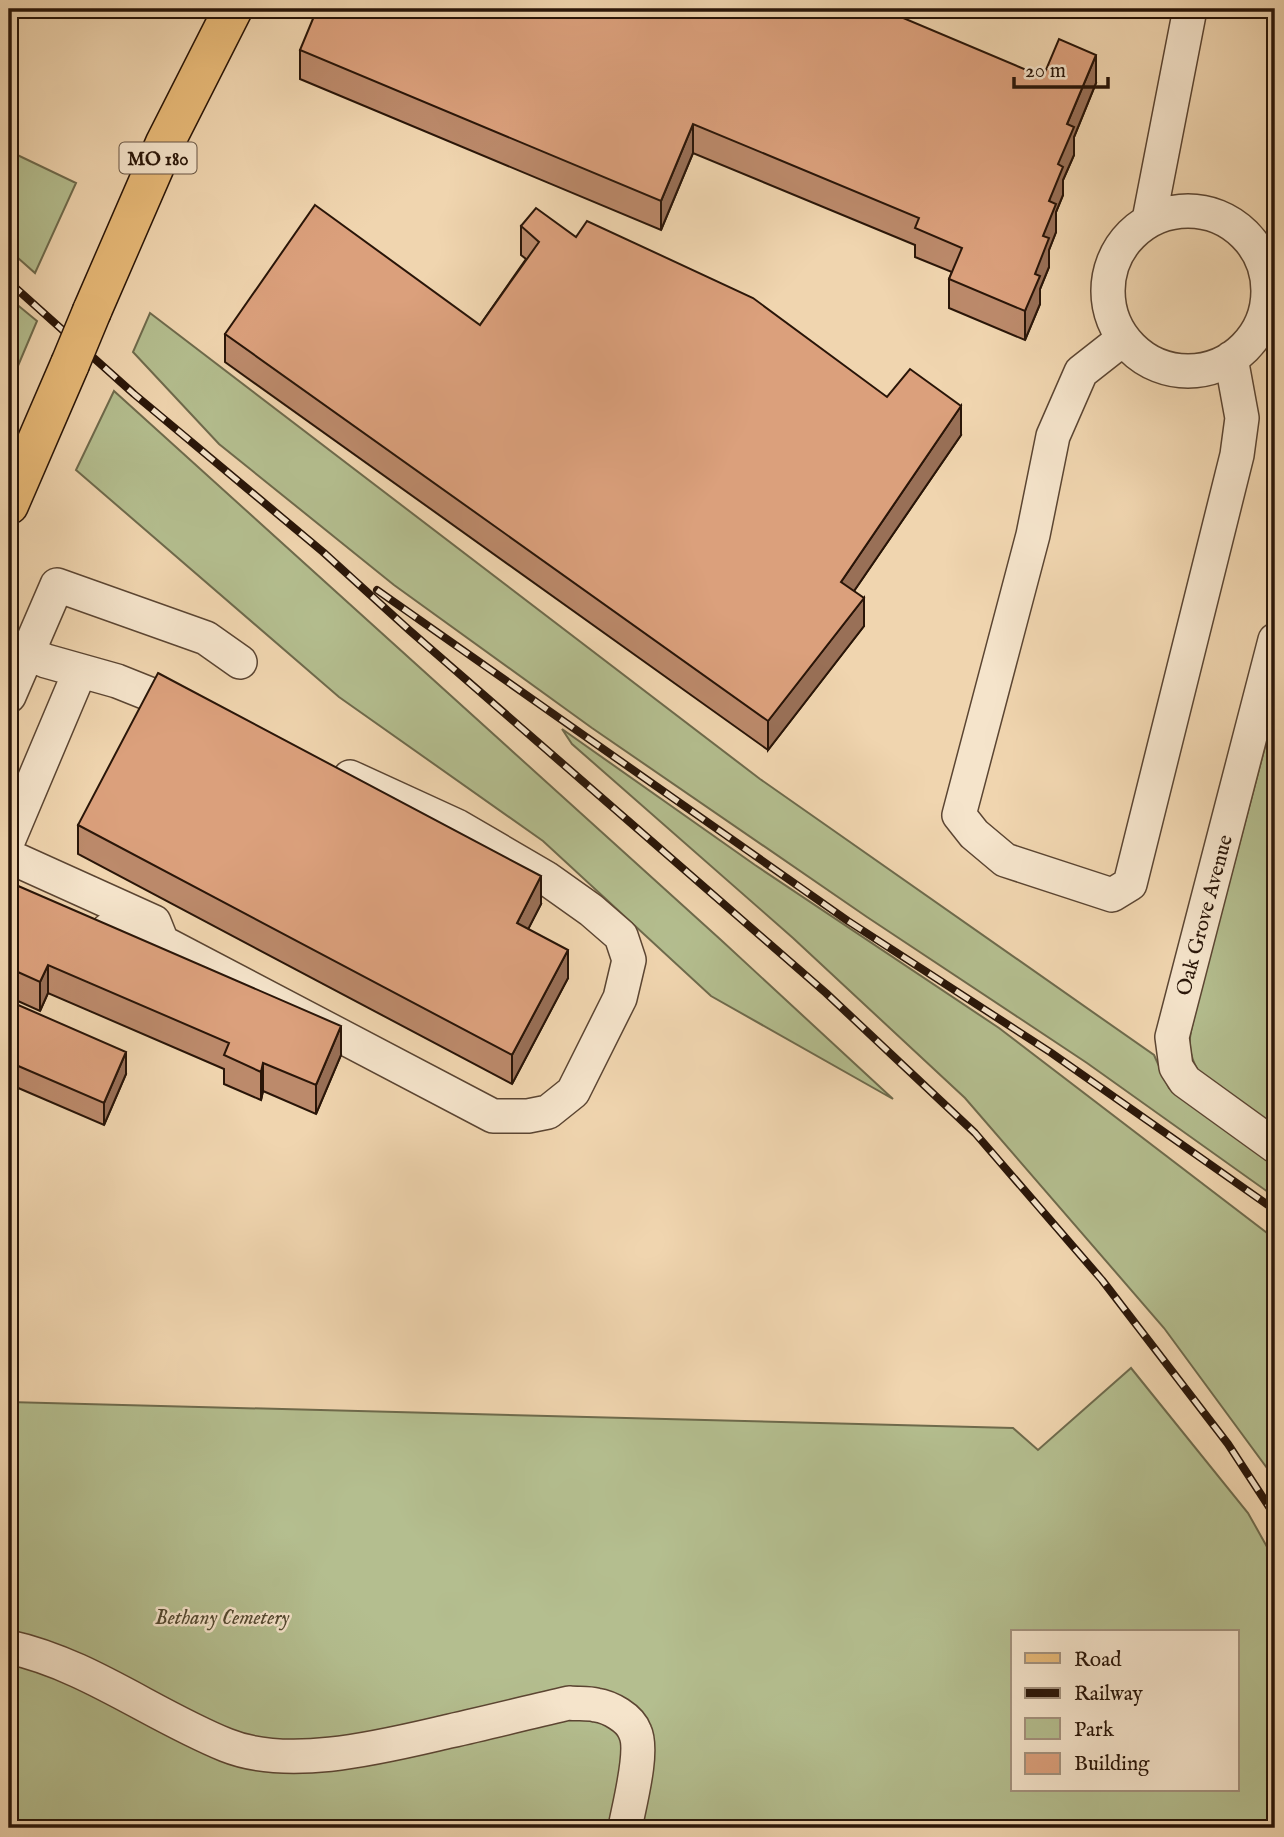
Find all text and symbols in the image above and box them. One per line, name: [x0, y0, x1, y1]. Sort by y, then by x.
scale bar: [1014, 46, 1109, 90]
text: 20 m: [1025, 58, 1066, 85]
road number: MO 180: [120, 142, 196, 174]
street label: Oak Grove Avenue: [1171, 832, 1240, 999]
park label: Bethany Cemetery: [155, 1605, 289, 1632]
legend: [1011, 1630, 1238, 1792]
text: Road: [1074, 1647, 1122, 1674]
text: Railway: [1074, 1681, 1144, 1708]
text: Park: [1074, 1717, 1115, 1744]
text: Building: [1074, 1751, 1150, 1778]

